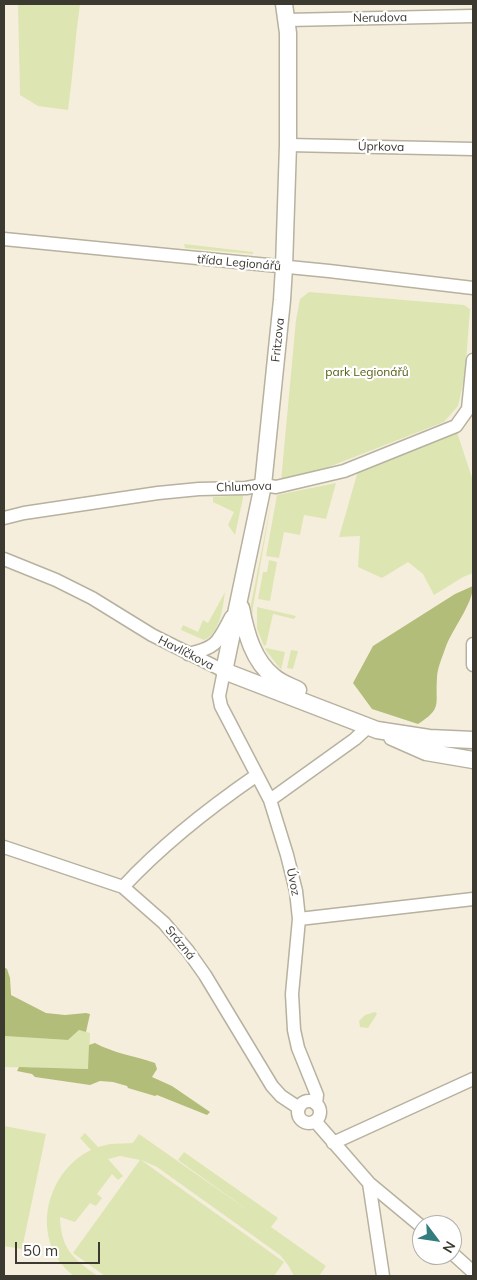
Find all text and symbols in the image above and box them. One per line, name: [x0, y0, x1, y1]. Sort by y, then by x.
street label: Nerudova: [353, 10, 407, 26]
street label: Úprkova: [358, 139, 404, 155]
street label: třída Legionářů: [196, 252, 282, 274]
street label: Fritzova: [269, 317, 287, 363]
park label: park Legionářů: [325, 365, 409, 379]
street label: Chlumova: [216, 479, 272, 495]
street label: Havlíčkova: [156, 633, 216, 673]
street label: Úvoz: [283, 867, 303, 897]
street label: Srázná: [162, 923, 198, 963]
north arrow: [412, 1215, 462, 1265]
scale bar: [18, 1232, 102, 1264]
text: N: [439, 1238, 459, 1256]
text: 50 m: [23, 1241, 58, 1260]

